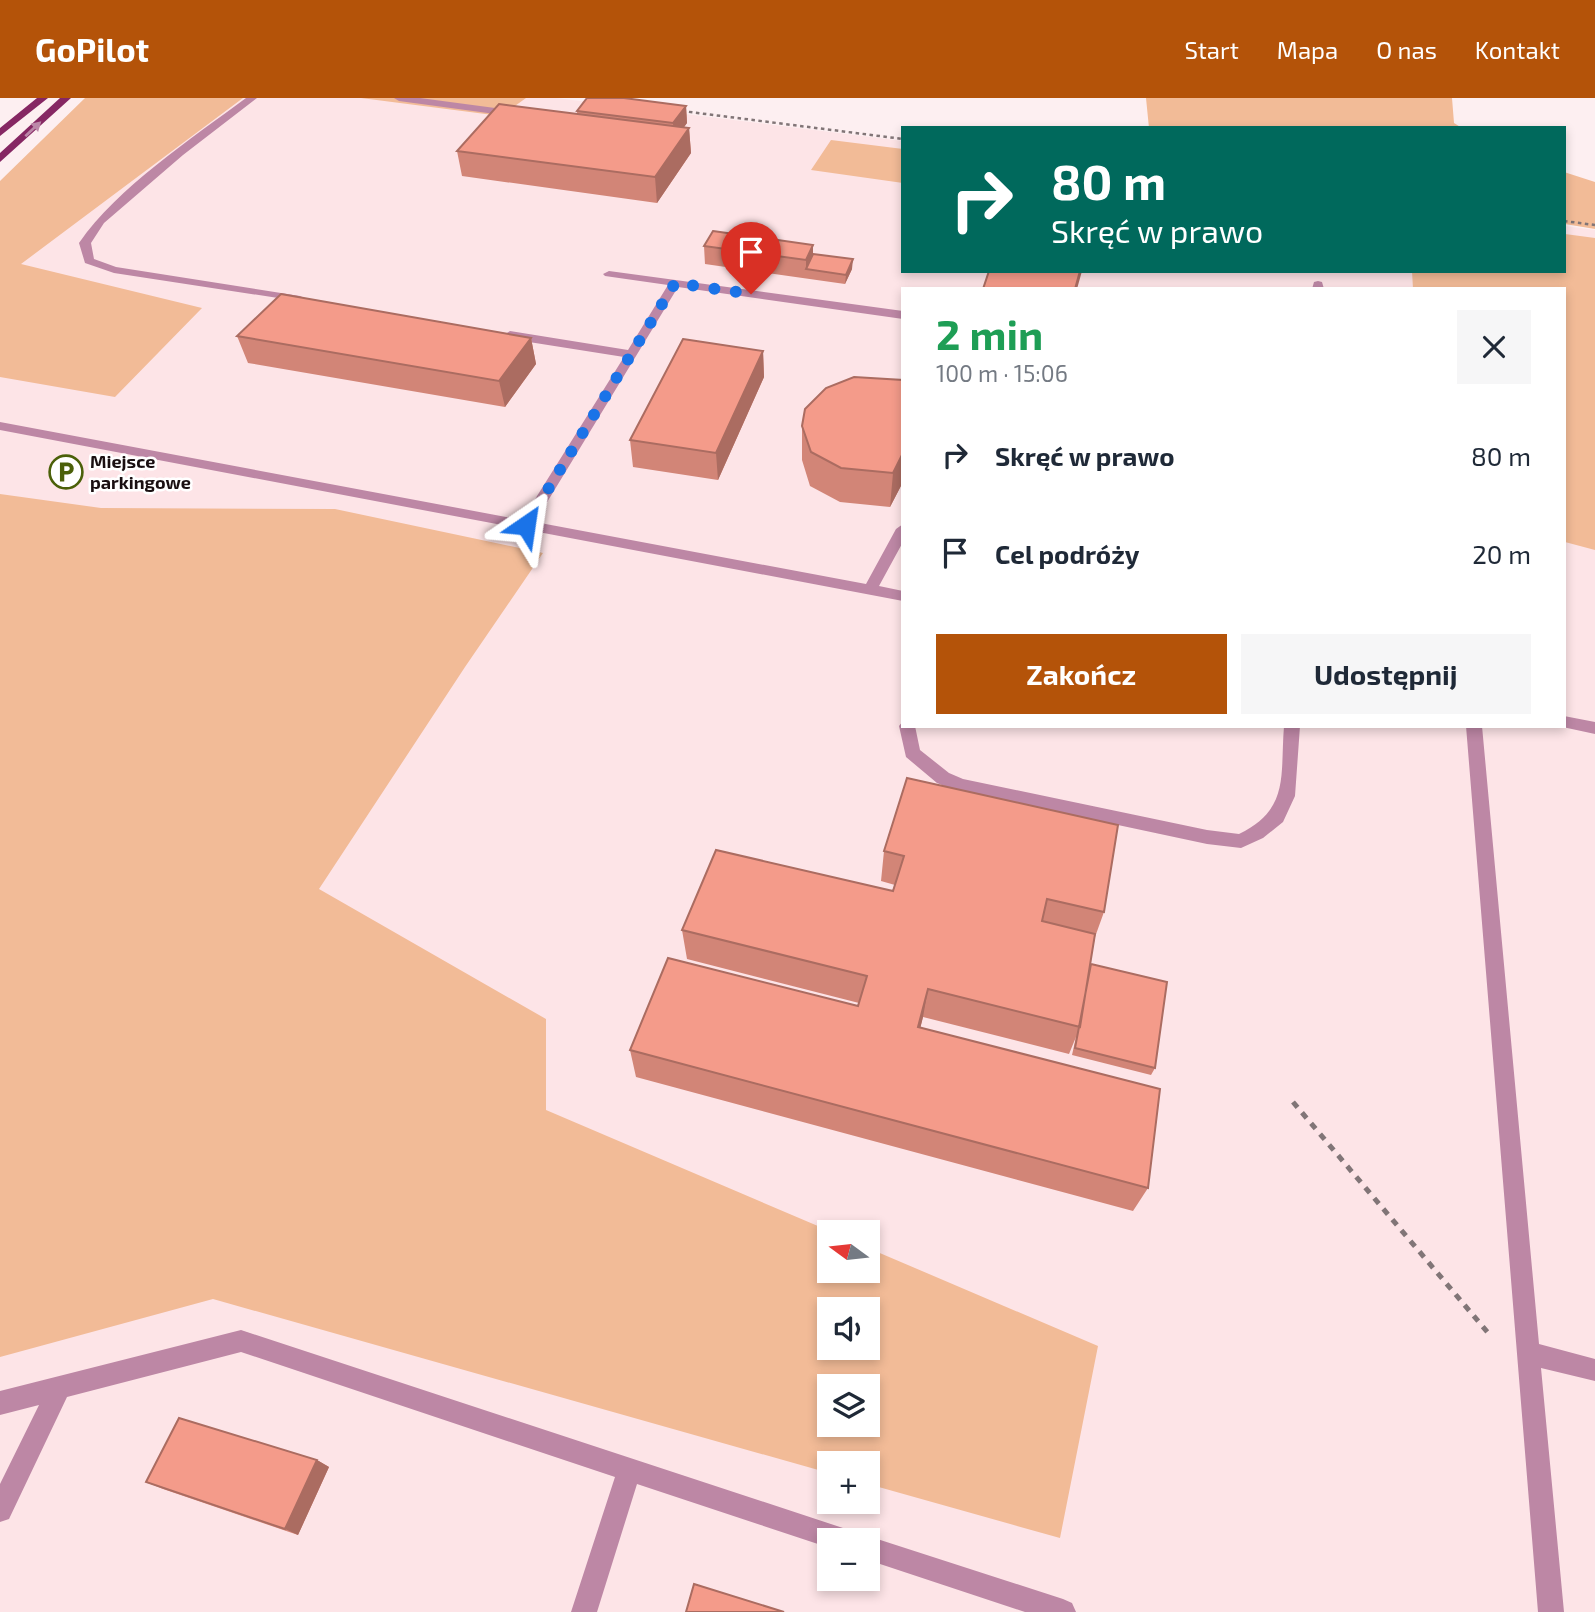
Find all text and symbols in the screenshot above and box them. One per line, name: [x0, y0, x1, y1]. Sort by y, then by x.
text: GoPilot: [35, 29, 149, 69]
text: Start: [1184, 35, 1239, 64]
text: Mapa: [1277, 35, 1338, 64]
text: O nas: [1376, 35, 1437, 64]
text: Kontakt: [1475, 35, 1560, 64]
one-way arrow: [24, 121, 41, 137]
text: 80 m: [1051, 151, 1166, 210]
icon: right: [936, 154, 1027, 245]
text: Skręć w prawo: [1051, 211, 1263, 249]
pin: [721, 222, 781, 294]
icon: arrive: [732, 233, 770, 271]
text: 2 min: [936, 308, 1043, 358]
button: close: [1457, 310, 1531, 384]
text: 100 m · 15:06: [936, 359, 1068, 387]
icon: right: [936, 436, 974, 474]
text: Skręć w prawo: [995, 440, 1175, 471]
text: 80 m: [1471, 440, 1531, 471]
place label: Miejsce parkingowe: [90, 450, 191, 493]
parking icon: Miejsce parkingowe: [47, 453, 85, 491]
position arrow: [489, 488, 563, 562]
icon: arrive: [936, 534, 974, 572]
text: Cel podróży: [995, 538, 1140, 569]
text: 20 m: [1472, 538, 1531, 569]
button: Zakończ: [936, 634, 1227, 714]
button: Udostępnij: [1241, 634, 1531, 714]
north arrow: [817, 1220, 880, 1283]
map controls: [817, 1220, 880, 1591]
button: sound: [817, 1297, 880, 1360]
button: layers: [817, 1374, 880, 1437]
button: +: [817, 1451, 880, 1514]
button: −: [817, 1528, 880, 1591]

